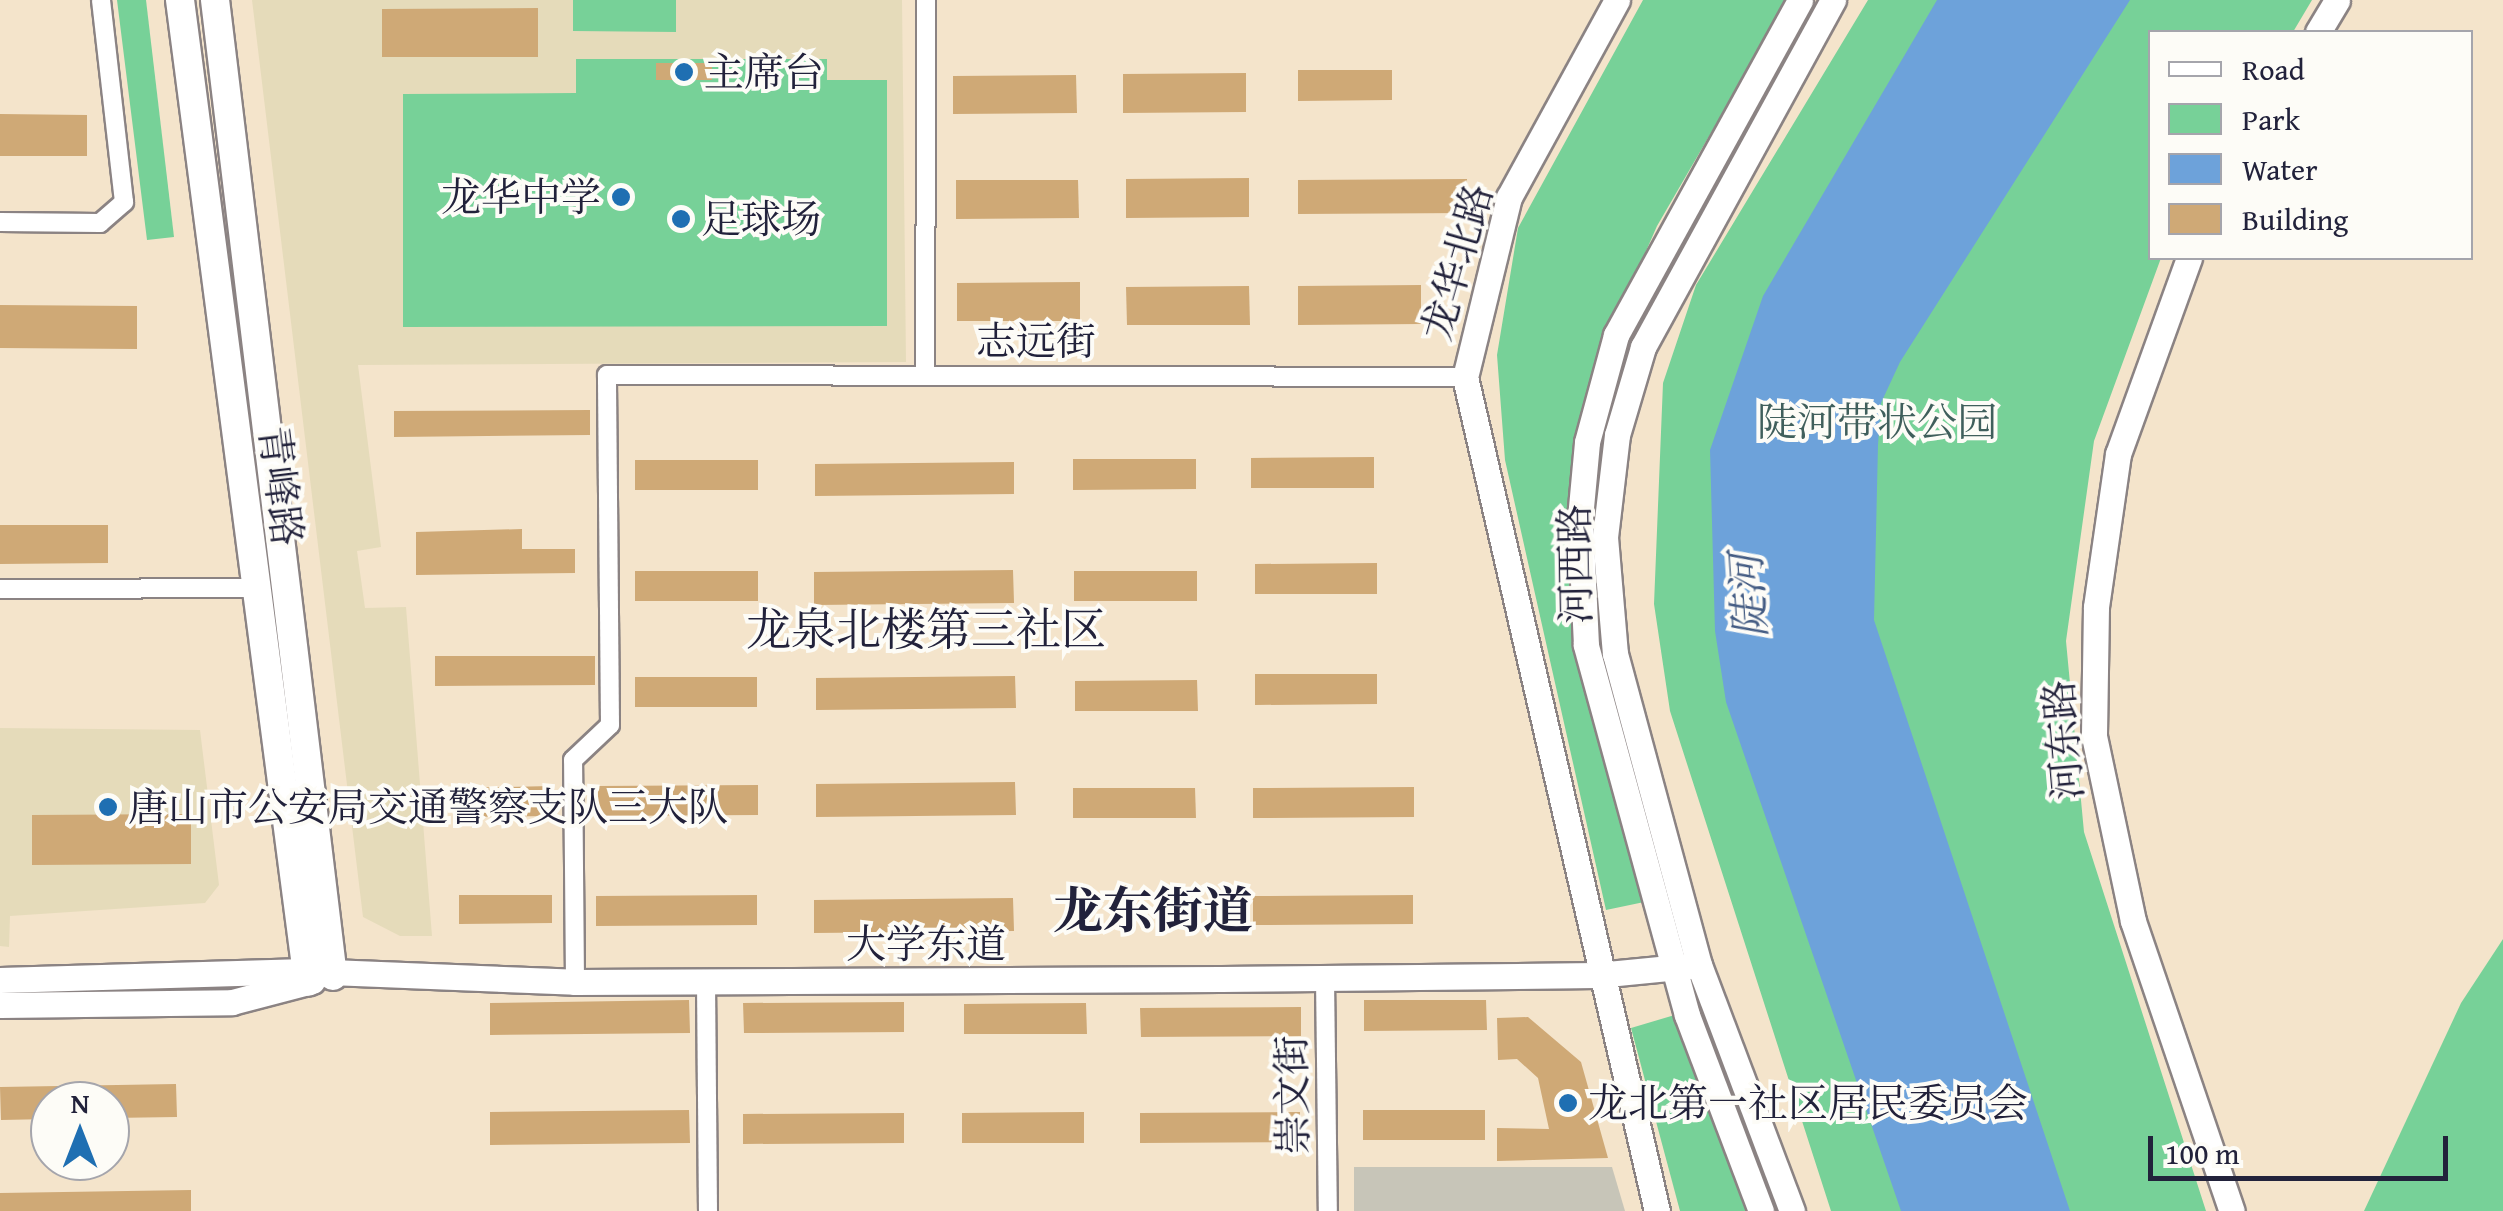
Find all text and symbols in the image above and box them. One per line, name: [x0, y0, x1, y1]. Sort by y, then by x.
legend: [2148, 30, 2473, 260]
text: Road: [2242, 47, 2305, 91]
place label: 主席台: [704, 48, 824, 96]
marker: 主席台: [673, 61, 695, 83]
text: Park: [2242, 97, 2300, 141]
text: Water: [2242, 147, 2318, 191]
place label: 龙华中学: [441, 173, 601, 221]
street label: 龙华北路: [1412, 178, 1502, 346]
marker: 龙华中学: [610, 186, 632, 208]
place label: 足球场: [701, 195, 821, 243]
text: Building: [2242, 197, 2348, 241]
marker: 足球场: [670, 208, 692, 230]
street label: 志远街: [976, 317, 1096, 365]
park label: 陡河带状公园: [1757, 398, 1997, 446]
street label: 青峰路: [250, 424, 312, 548]
street label: 河西路: [1550, 504, 1600, 624]
water label: 陡河: [1720, 552, 1776, 640]
district label: 龙泉北楼第三社区: [746, 602, 1106, 656]
street label: 河东路: [2034, 678, 2092, 802]
place label: 唐山市公安局交通警察支队三大队: [128, 783, 728, 831]
marker: 唐山市公安局交通警察支队三大队: [97, 796, 119, 818]
district label: 龙东街道: [1053, 880, 1253, 940]
street label: 大学东道: [846, 920, 1006, 968]
street label: 崇文街: [1267, 1035, 1317, 1155]
place label: 龙北第一社区居民委员会: [1588, 1079, 2028, 1127]
north arrow: [30, 1081, 130, 1181]
text: N: [71, 1082, 89, 1123]
marker: 龙北第一社区居民委员会: [1557, 1092, 1579, 1114]
scale bar: [2153, 1116, 2453, 1178]
text: 100 m: [2165, 1131, 2239, 1175]

